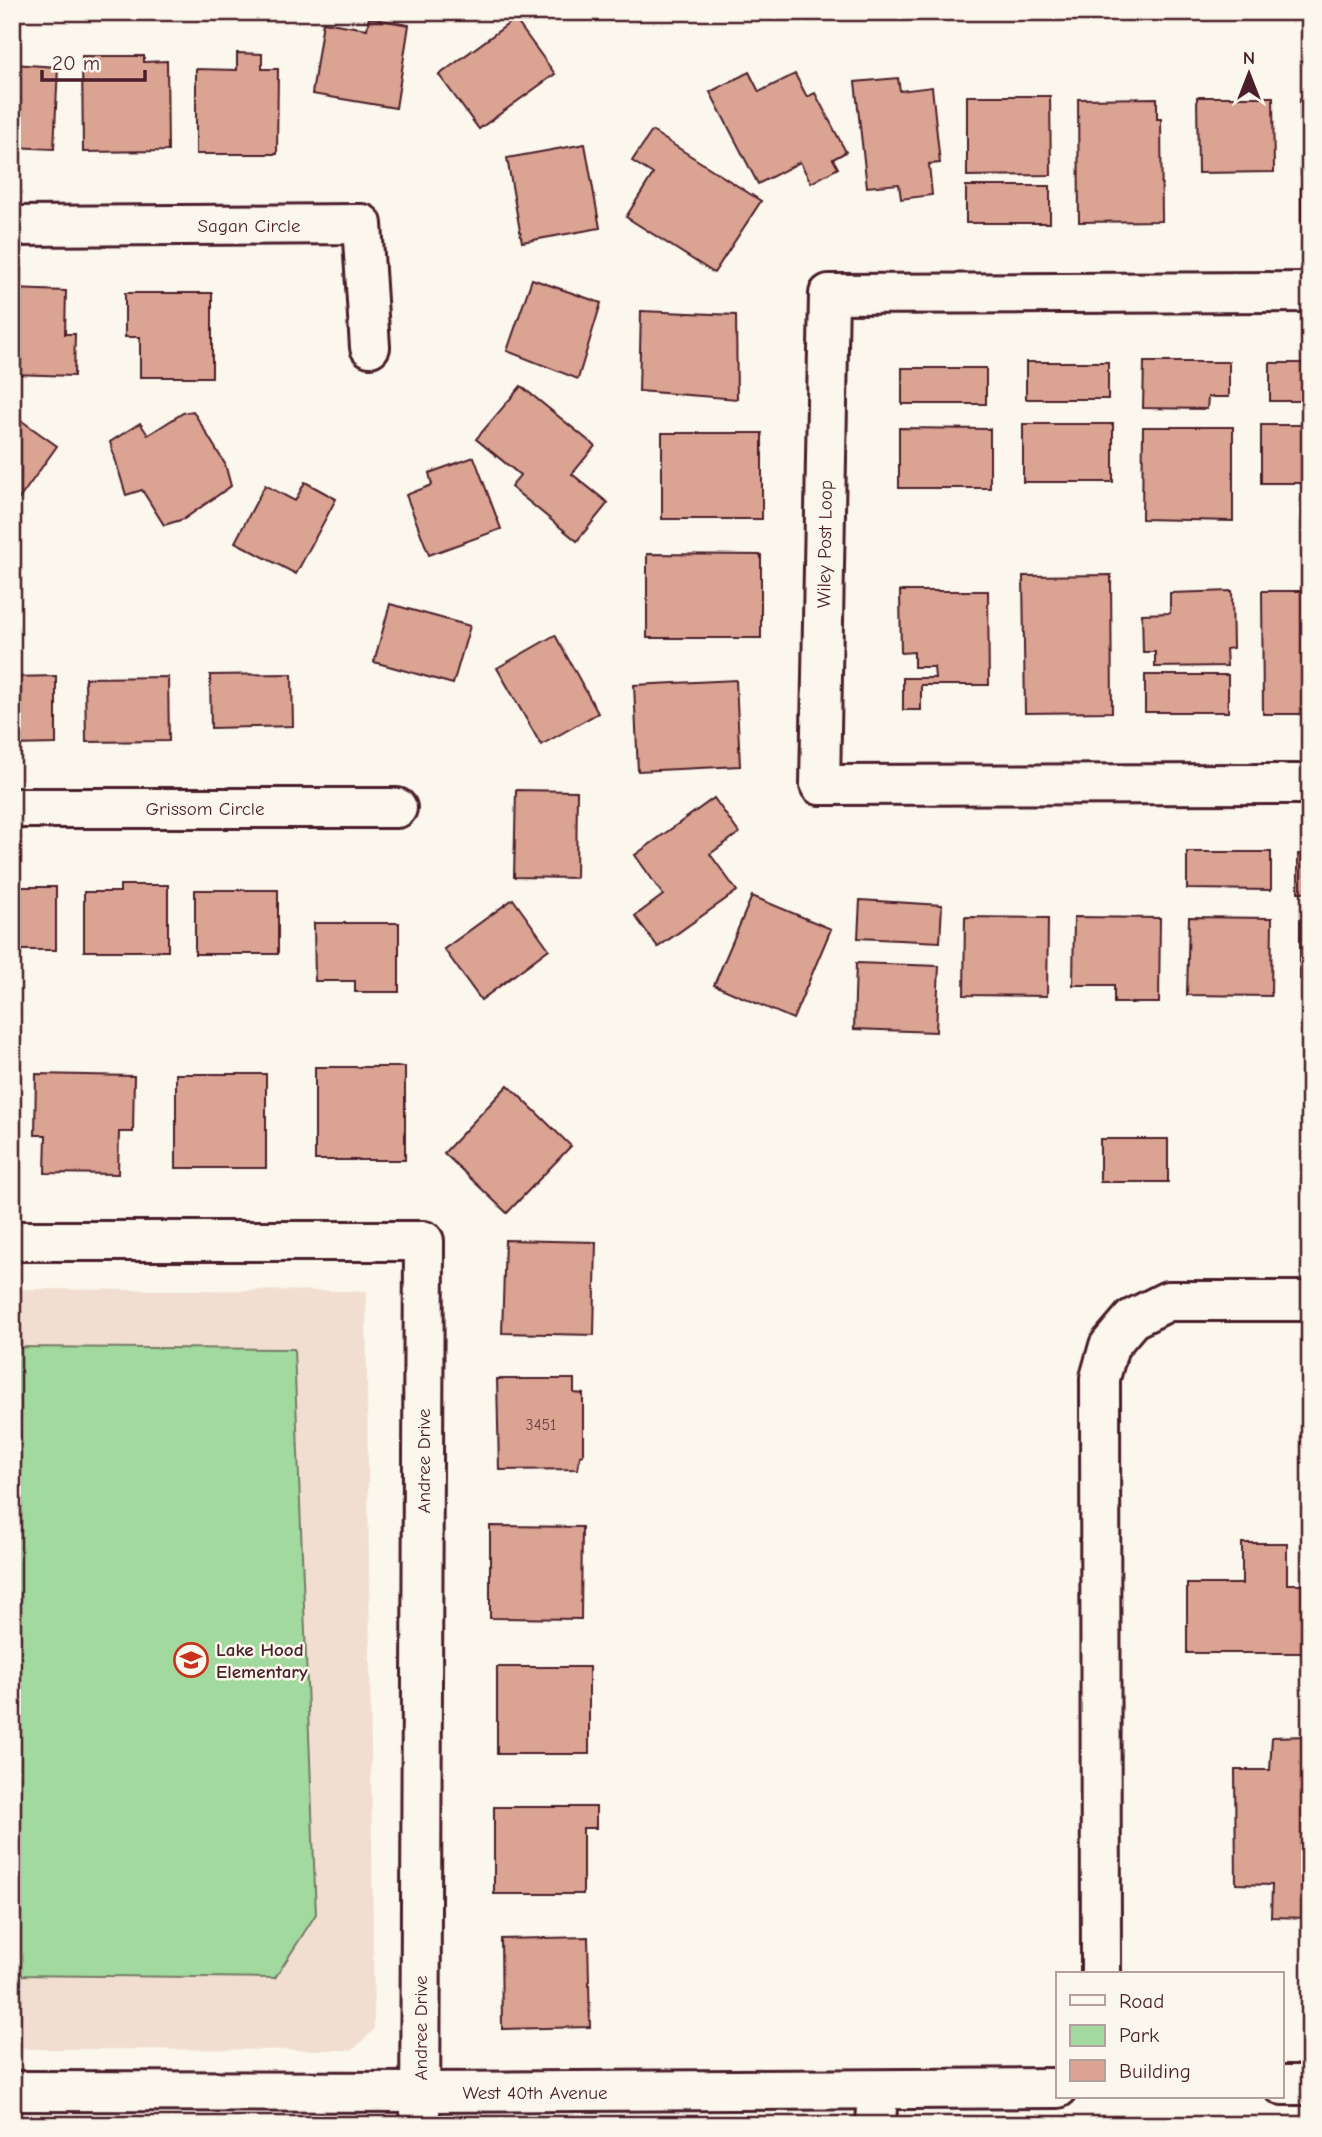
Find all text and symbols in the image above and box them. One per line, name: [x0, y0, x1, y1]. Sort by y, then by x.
scale bar: [42, 38, 145, 82]
north arrow: [1214, 38, 1284, 108]
text: N: [1243, 47, 1255, 69]
text: 20 m: [52, 51, 100, 75]
street label: Sagan Circle: [198, 215, 300, 237]
street label: Wiley Post Loop: [813, 480, 837, 608]
street label: Grissom Circle: [145, 798, 265, 820]
street label: Andree Drive: [413, 1408, 435, 1514]
house number: 3451: [526, 1416, 556, 1434]
place label: Lake Hood Elementary: [216, 1639, 308, 1683]
school or university icon: Lake Hood Elementary: [172, 1641, 210, 1679]
legend: [1056, 1972, 1284, 2098]
street label: Andree Drive: [410, 1975, 432, 2081]
text: Road: [1119, 1989, 1164, 2013]
text: Park: [1119, 2023, 1159, 2047]
text: Building: [1119, 2059, 1191, 2083]
street label: West 40th Avenue: [463, 2082, 607, 2104]

